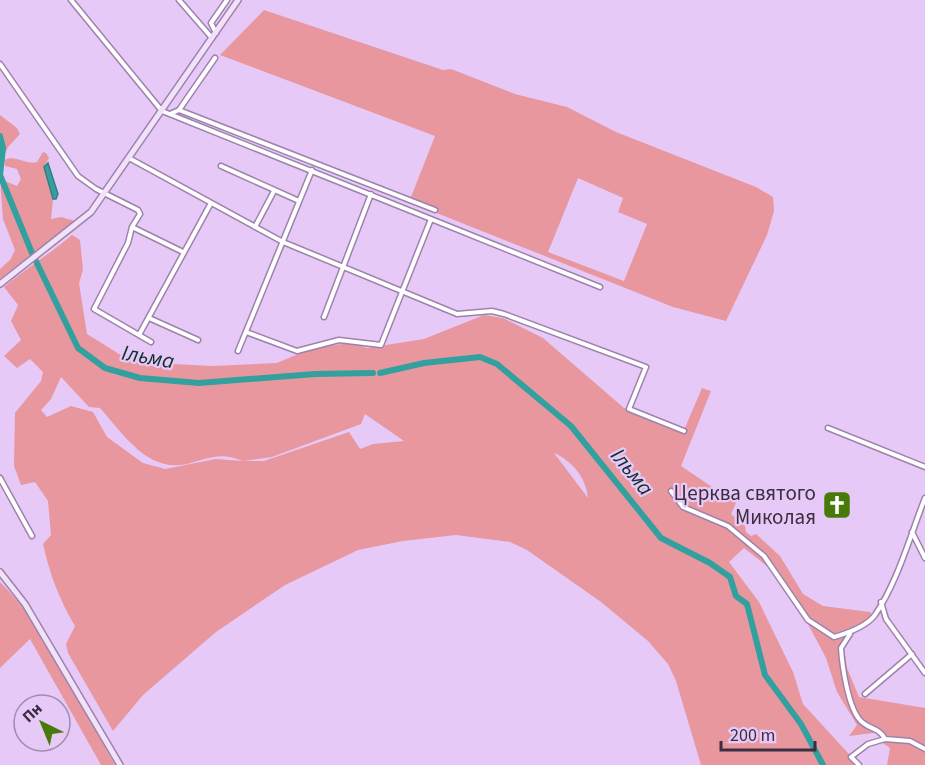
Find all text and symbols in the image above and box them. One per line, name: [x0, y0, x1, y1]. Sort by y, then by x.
water label: Ільма: [119, 337, 177, 377]
water label: Ільма: [603, 441, 661, 503]
place label: Церква святого Миколая: [674, 478, 816, 532]
church icon: Церква святого Миколая: [821, 489, 853, 521]
north arrow: [12, 693, 72, 753]
text: Пн: [18, 698, 47, 728]
scale bar: [721, 714, 816, 752]
text: 200 m: [730, 723, 775, 748]

